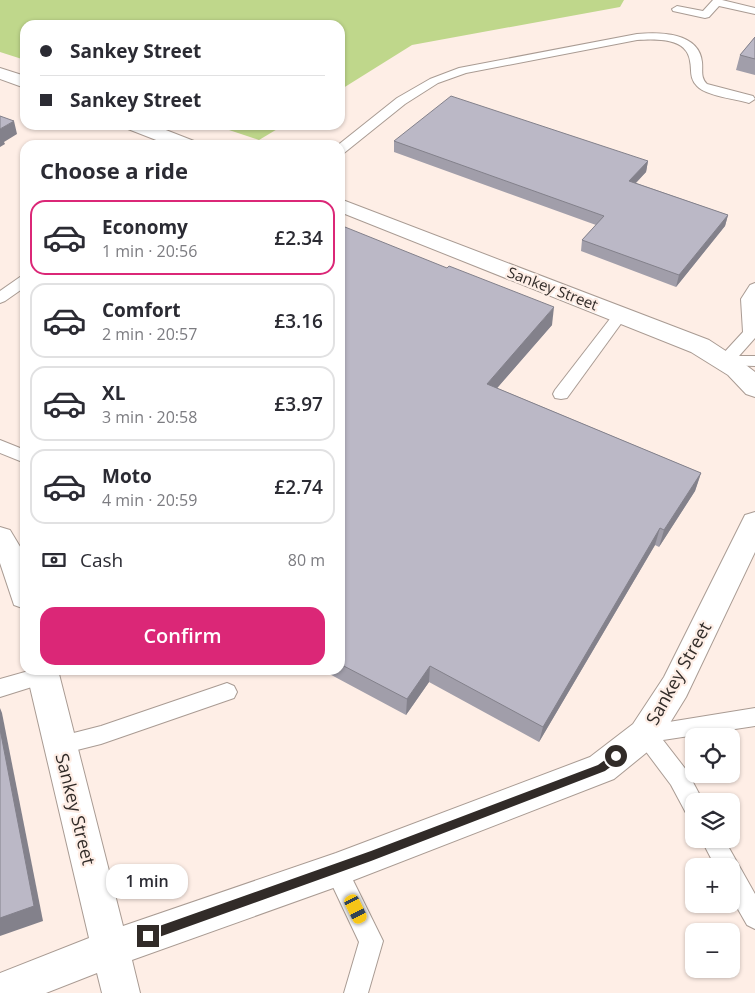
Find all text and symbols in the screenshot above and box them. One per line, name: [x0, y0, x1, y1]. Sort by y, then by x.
text: Sankey Street: [70, 38, 201, 64]
text: Sankey Street: [70, 87, 201, 113]
text: Choose a ride: [40, 155, 188, 185]
text: Economy: [102, 214, 188, 240]
icon: car: [42, 215, 87, 260]
text: £2.34: [274, 225, 323, 251]
text: 1 min · 20:56: [102, 240, 197, 262]
street label: Sankey Street: [505, 262, 601, 314]
text: Comfort: [102, 297, 181, 323]
icon: car: [42, 298, 87, 343]
text: £3.16: [274, 308, 323, 334]
text: 2 min · 20:57: [102, 323, 197, 345]
text: XL: [102, 380, 125, 406]
icon: car: [42, 381, 87, 426]
text: £3.97: [274, 391, 323, 417]
text: 3 min · 20:58: [102, 406, 197, 428]
text: Moto: [102, 463, 152, 489]
icon: car: [42, 464, 87, 509]
text: £2.74: [274, 474, 323, 500]
text: 4 min · 20:59: [102, 489, 197, 511]
icon: cash: [40, 546, 68, 574]
text: Cash: [80, 547, 123, 573]
text: 80 m: [288, 549, 325, 571]
button: Confirm: [40, 607, 325, 665]
street label: Sankey Street: [640, 617, 716, 729]
map controls: [685, 728, 740, 978]
button: locate: [685, 728, 740, 783]
route start: [605, 745, 627, 767]
street label: Sankey Street: [51, 751, 101, 867]
button: layers: [685, 793, 740, 848]
button: +: [685, 858, 740, 913]
callout: 1 min: [107, 864, 189, 898]
text: 1 min: [125, 870, 169, 892]
car: [342, 892, 369, 926]
button: −: [685, 923, 740, 978]
route end: [137, 925, 159, 947]

